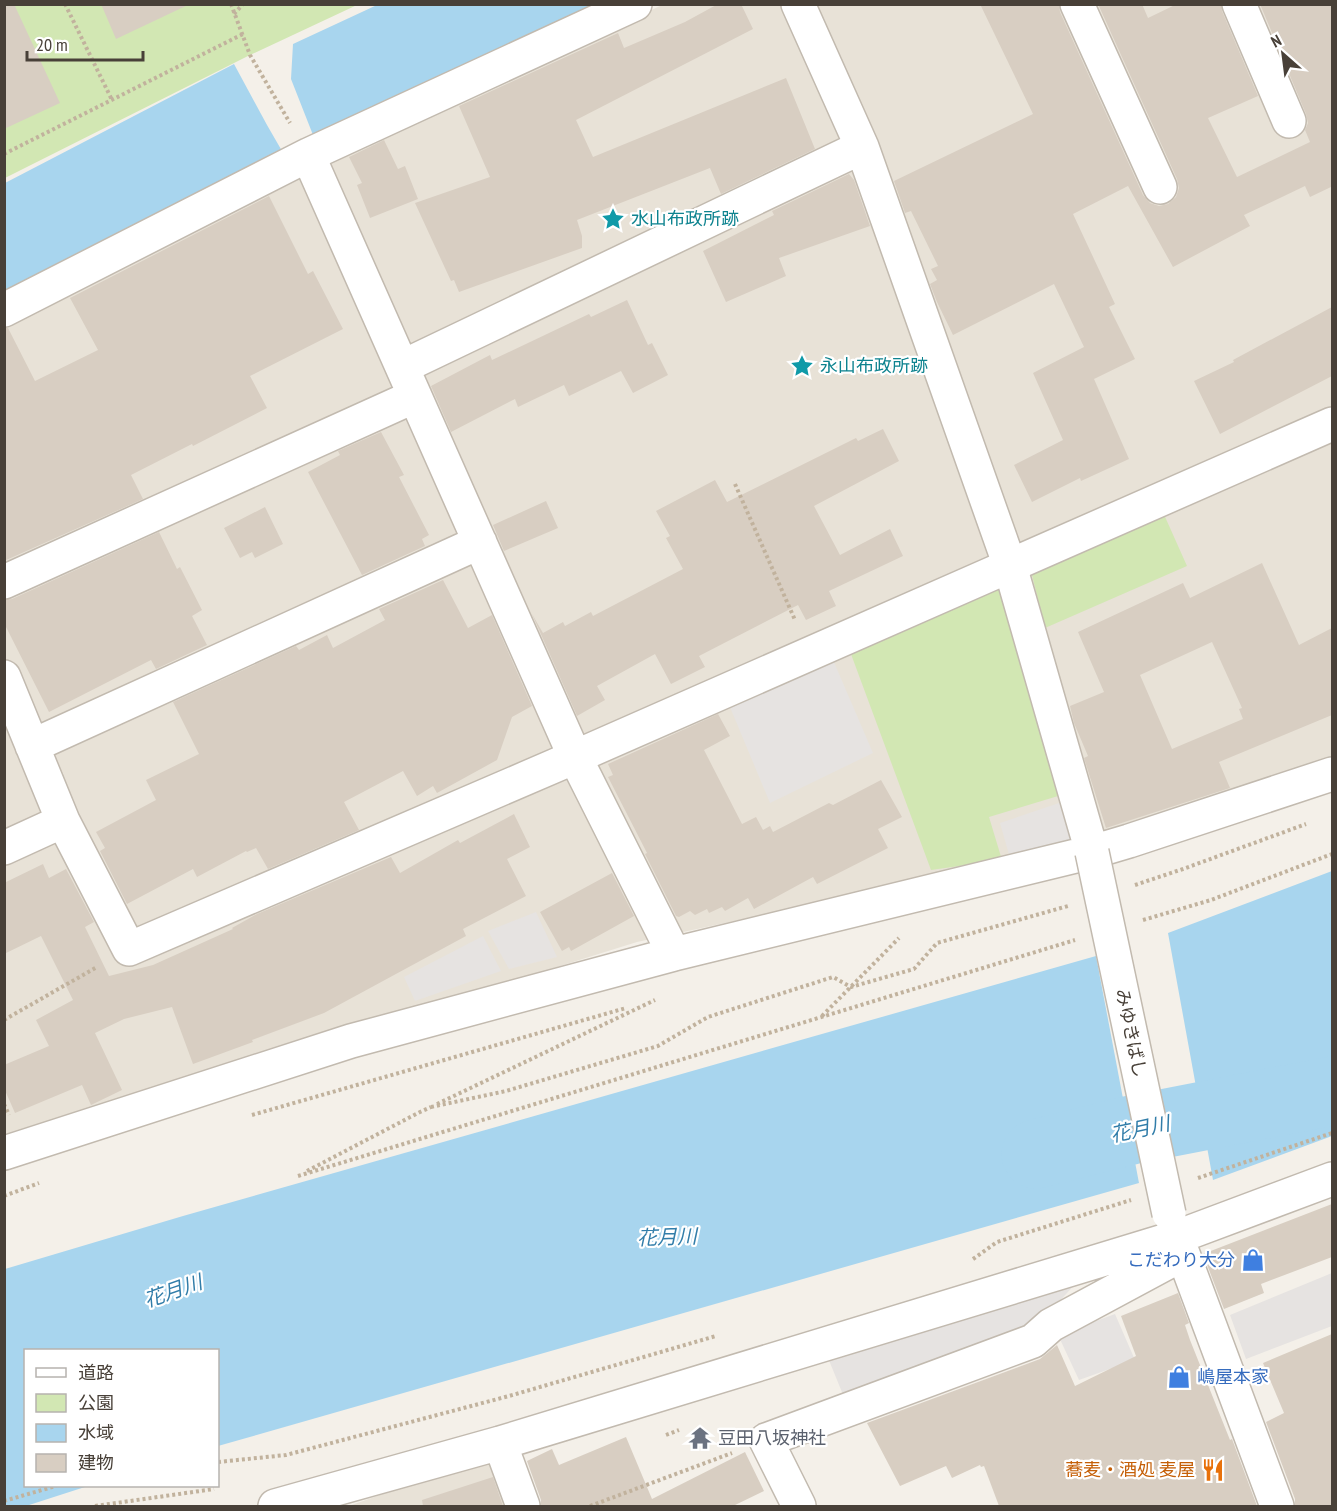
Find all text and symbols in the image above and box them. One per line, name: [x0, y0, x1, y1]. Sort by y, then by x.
scale bar: [27, 24, 142, 62]
north arrow: [1253, 24, 1313, 84]
text: N: [1267, 30, 1284, 52]
text: 20 m: [36, 33, 68, 56]
place icon: 水山布政所跡: [600, 206, 626, 232]
place label: 水山布政所跡: [631, 207, 739, 230]
place icon: 永山布政所跡: [789, 353, 815, 379]
place label: 永山布政所跡: [820, 354, 928, 377]
street label: みゆきばし: [1111, 986, 1152, 1079]
water label: 花月川: [1108, 1110, 1174, 1148]
water label: 花月川: [637, 1223, 699, 1251]
shop icon: こだわり大分: [1240, 1247, 1266, 1273]
place label: こだわり大分: [1127, 1248, 1235, 1271]
water label: 花月川: [140, 1268, 207, 1313]
legend: [24, 1349, 219, 1487]
text: 道路: [78, 1361, 114, 1384]
shop icon: 嶋屋本家: [1166, 1364, 1192, 1390]
place label: 嶋屋本家: [1197, 1365, 1269, 1388]
text: 公園: [78, 1391, 114, 1414]
text: 水域: [78, 1421, 114, 1444]
temple icon: 豆田八坂神社: [687, 1425, 713, 1451]
place label: 豆田八坂神社: [718, 1426, 826, 1449]
text: 建物: [78, 1451, 114, 1474]
restaurant icon: 蕎麦・酒処 麦屋: [1200, 1457, 1226, 1483]
place label: 蕎麦・酒処 麦屋: [1065, 1458, 1195, 1481]

